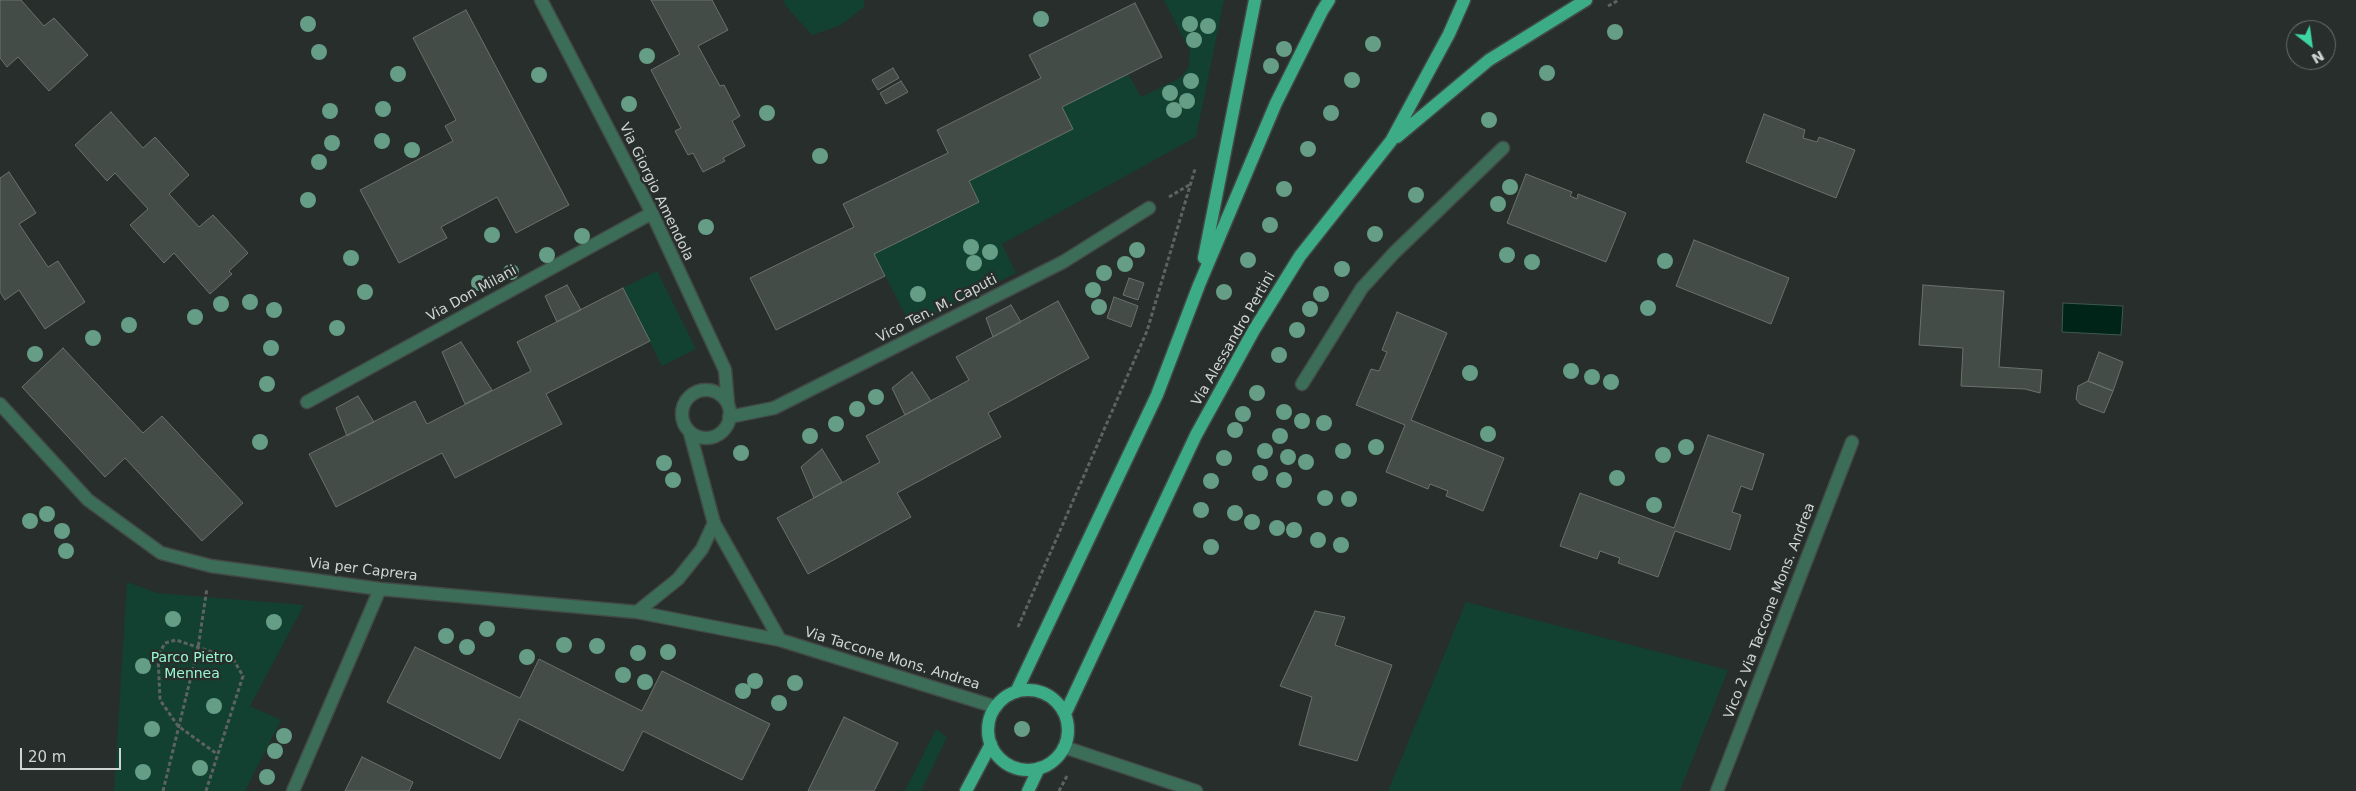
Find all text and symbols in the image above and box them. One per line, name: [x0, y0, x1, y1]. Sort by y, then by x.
north arrow: [2286, 20, 2336, 70]
text: N: [2309, 47, 2327, 67]
street label: Via Giorgio Amendola: [615, 120, 697, 264]
street label: Via Don Milani: [424, 262, 520, 326]
street label: Via Alessandro Pertini: [1189, 269, 1279, 409]
street label: Vico Ten. M. Caputi: [874, 271, 1000, 347]
street label: Vico 2 Via Taccone Mons. Andrea: [1721, 501, 1819, 721]
street label: Via per Caprera: [308, 555, 418, 585]
street label: Via Taccone Mons. Andrea: [802, 624, 982, 694]
park label: Parco Pietro Mennea: [151, 650, 233, 682]
scale bar: [22, 738, 124, 770]
text: 20 m: [28, 748, 66, 766]

